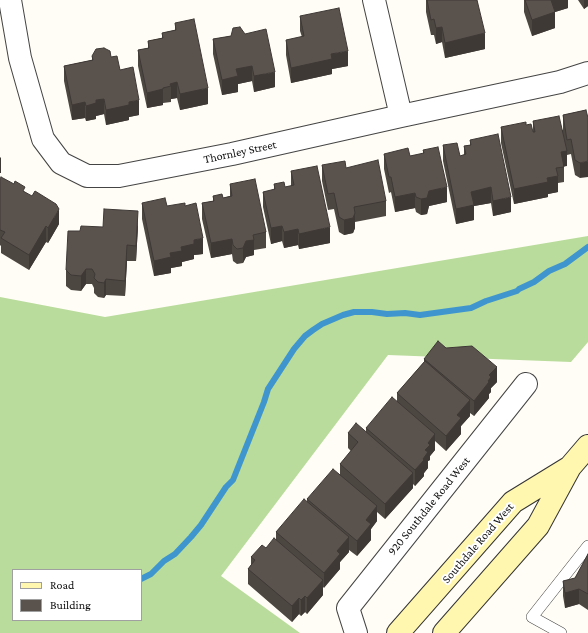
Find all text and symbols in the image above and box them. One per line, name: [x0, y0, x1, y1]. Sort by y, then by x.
street label: Thornley Street: [202, 137, 278, 167]
street label: 920 Southdale Road West: [385, 454, 473, 558]
street label: Southdale Road West: [439, 500, 517, 586]
legend: [12, 569, 142, 621]
text: Road: [50, 578, 74, 592]
text: Building: [50, 598, 91, 612]

